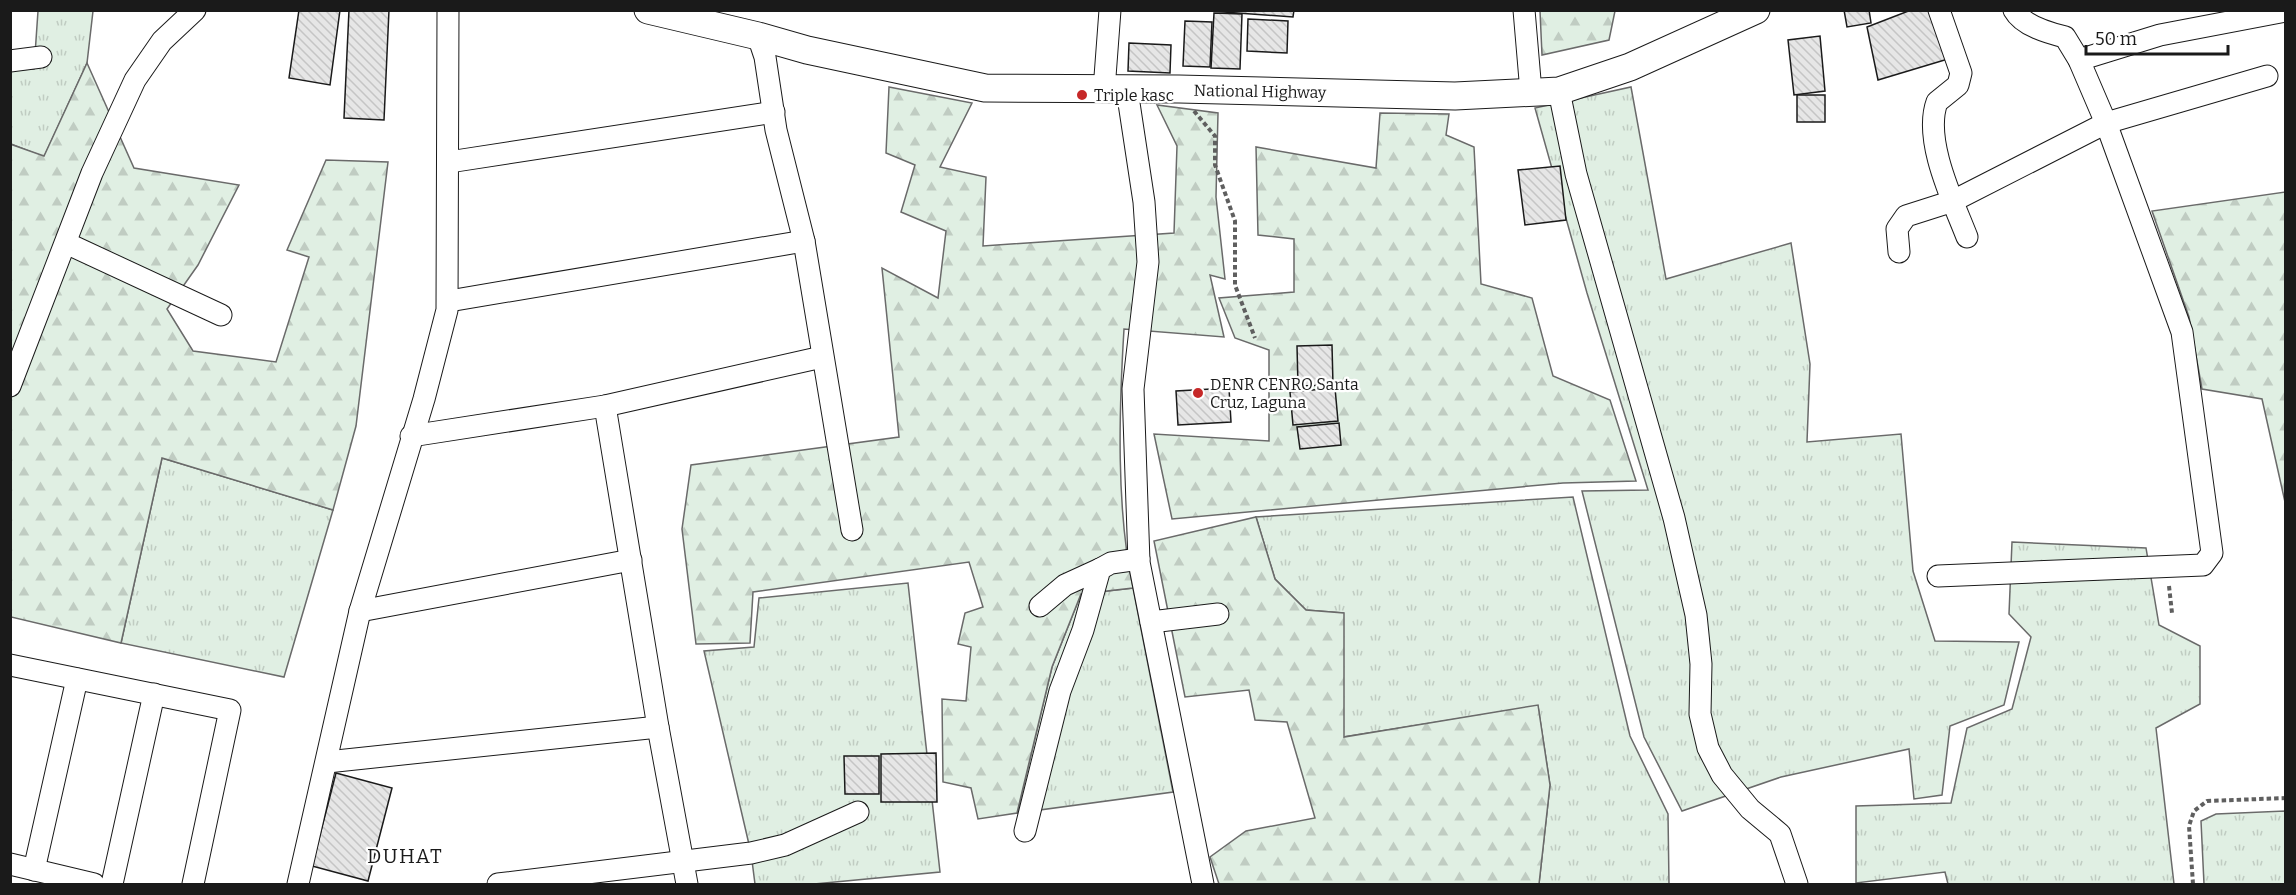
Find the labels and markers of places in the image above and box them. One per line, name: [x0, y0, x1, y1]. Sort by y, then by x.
place label: Triple kasc: [1094, 86, 1174, 105]
marker: Triple kasc: [1075, 88, 1089, 102]
place label: DENR CENRO Santa Cruz, Laguna: [1210, 375, 1359, 412]
marker: DENR CENRO Santa Cruz, Laguna: [1191, 386, 1205, 400]

